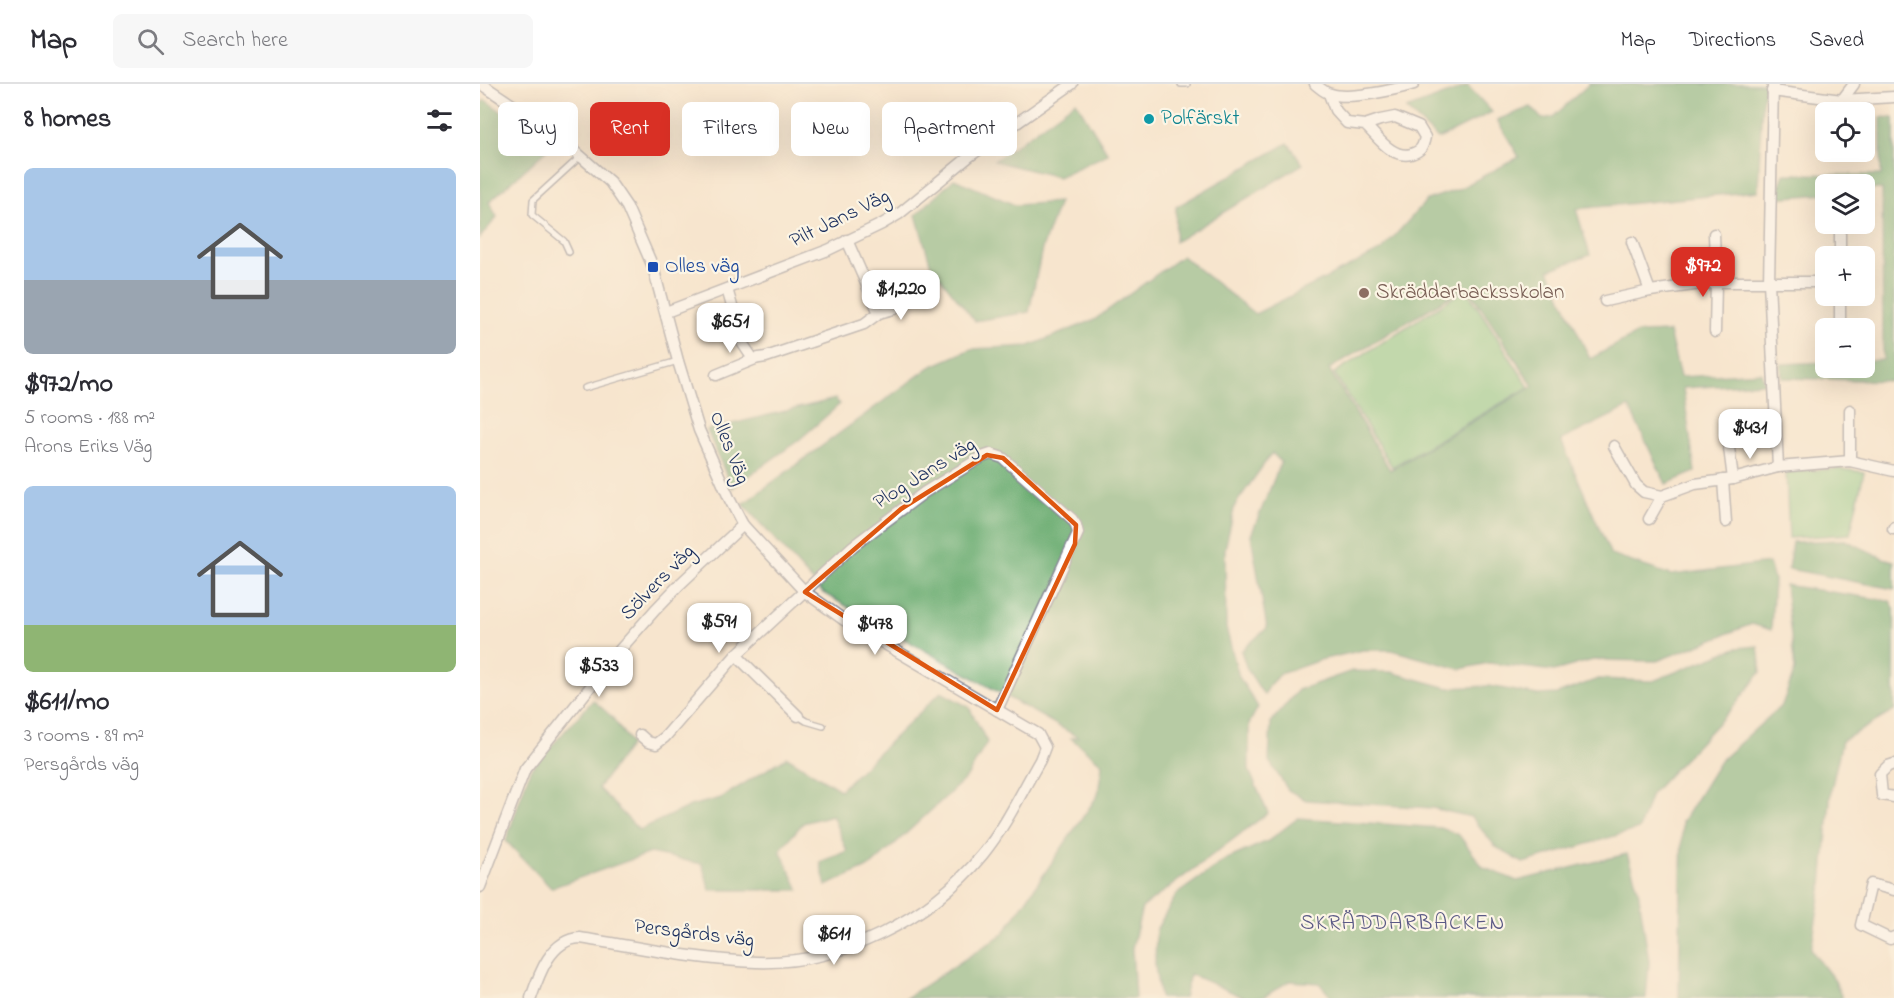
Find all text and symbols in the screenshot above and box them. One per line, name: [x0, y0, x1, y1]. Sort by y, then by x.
search box: [113, 14, 533, 68]
text: Map: [30, 21, 77, 62]
icon: search: [134, 25, 167, 58]
text: Search here: [182, 25, 288, 57]
text: Map: [1620, 26, 1656, 56]
text: Directions: [1689, 26, 1776, 56]
text: Saved: [1809, 26, 1864, 56]
text: 8 homes: [24, 101, 111, 139]
chip: Buy: [498, 102, 578, 156]
chip: Rent: [590, 102, 670, 156]
chip: Filters: [682, 102, 779, 156]
chip: New: [791, 102, 870, 156]
chip: Apartment: [882, 102, 1017, 156]
map controls: [1815, 102, 1875, 378]
button: locate: [1815, 102, 1875, 162]
icon: filters: [423, 104, 456, 137]
place label: Polfärskt: [1161, 104, 1240, 134]
marker: Polfärskt: [1142, 112, 1156, 126]
button: layers: [1815, 174, 1875, 234]
street label: Pilt Jans Väg: [785, 182, 896, 258]
icon: home: [186, 207, 294, 315]
button: +: [1815, 246, 1875, 306]
pin: $972: [1667, 247, 1739, 298]
place label: Olles väg: [665, 252, 739, 284]
text: $972: [1685, 252, 1721, 281]
marker: Olles väg: [646, 260, 660, 274]
pin: $1,220: [852, 270, 950, 321]
text: $1,220: [876, 275, 926, 304]
place label: Skräddarbacksskolan: [1376, 278, 1564, 308]
marker: Skräddarbacksskolan: [1357, 286, 1371, 300]
pin: $651: [694, 303, 766, 354]
text: $651: [711, 308, 749, 337]
button: −: [1815, 318, 1875, 378]
text: $972/mo: [24, 366, 113, 404]
text: 5 rooms · 188 m²: [24, 404, 155, 433]
street label: Olles Väg: [699, 407, 757, 490]
pin: $431: [1714, 409, 1786, 460]
text: $431: [1733, 414, 1767, 443]
street label: Plog Jans väg: [868, 431, 983, 519]
text: Arons Eriks Väg: [24, 433, 152, 462]
icon: home: [186, 525, 294, 633]
street label: Sölvers väg: [614, 538, 704, 629]
pin: $591: [683, 603, 755, 654]
pin: $478: [839, 605, 911, 656]
text: $591: [701, 608, 737, 637]
text: $478: [857, 610, 893, 639]
pin: $533: [563, 647, 635, 698]
text: $533: [579, 652, 619, 681]
text: $611/mo: [24, 684, 109, 722]
text: 3 rooms · 89 m²: [24, 722, 144, 751]
text: Persgårds väg: [24, 751, 139, 780]
district label: SKRÄDDARBACKEN: [1300, 908, 1506, 940]
street label: Persgårds väg: [632, 912, 756, 958]
pin: $611: [798, 915, 870, 966]
text: $611: [817, 920, 851, 949]

